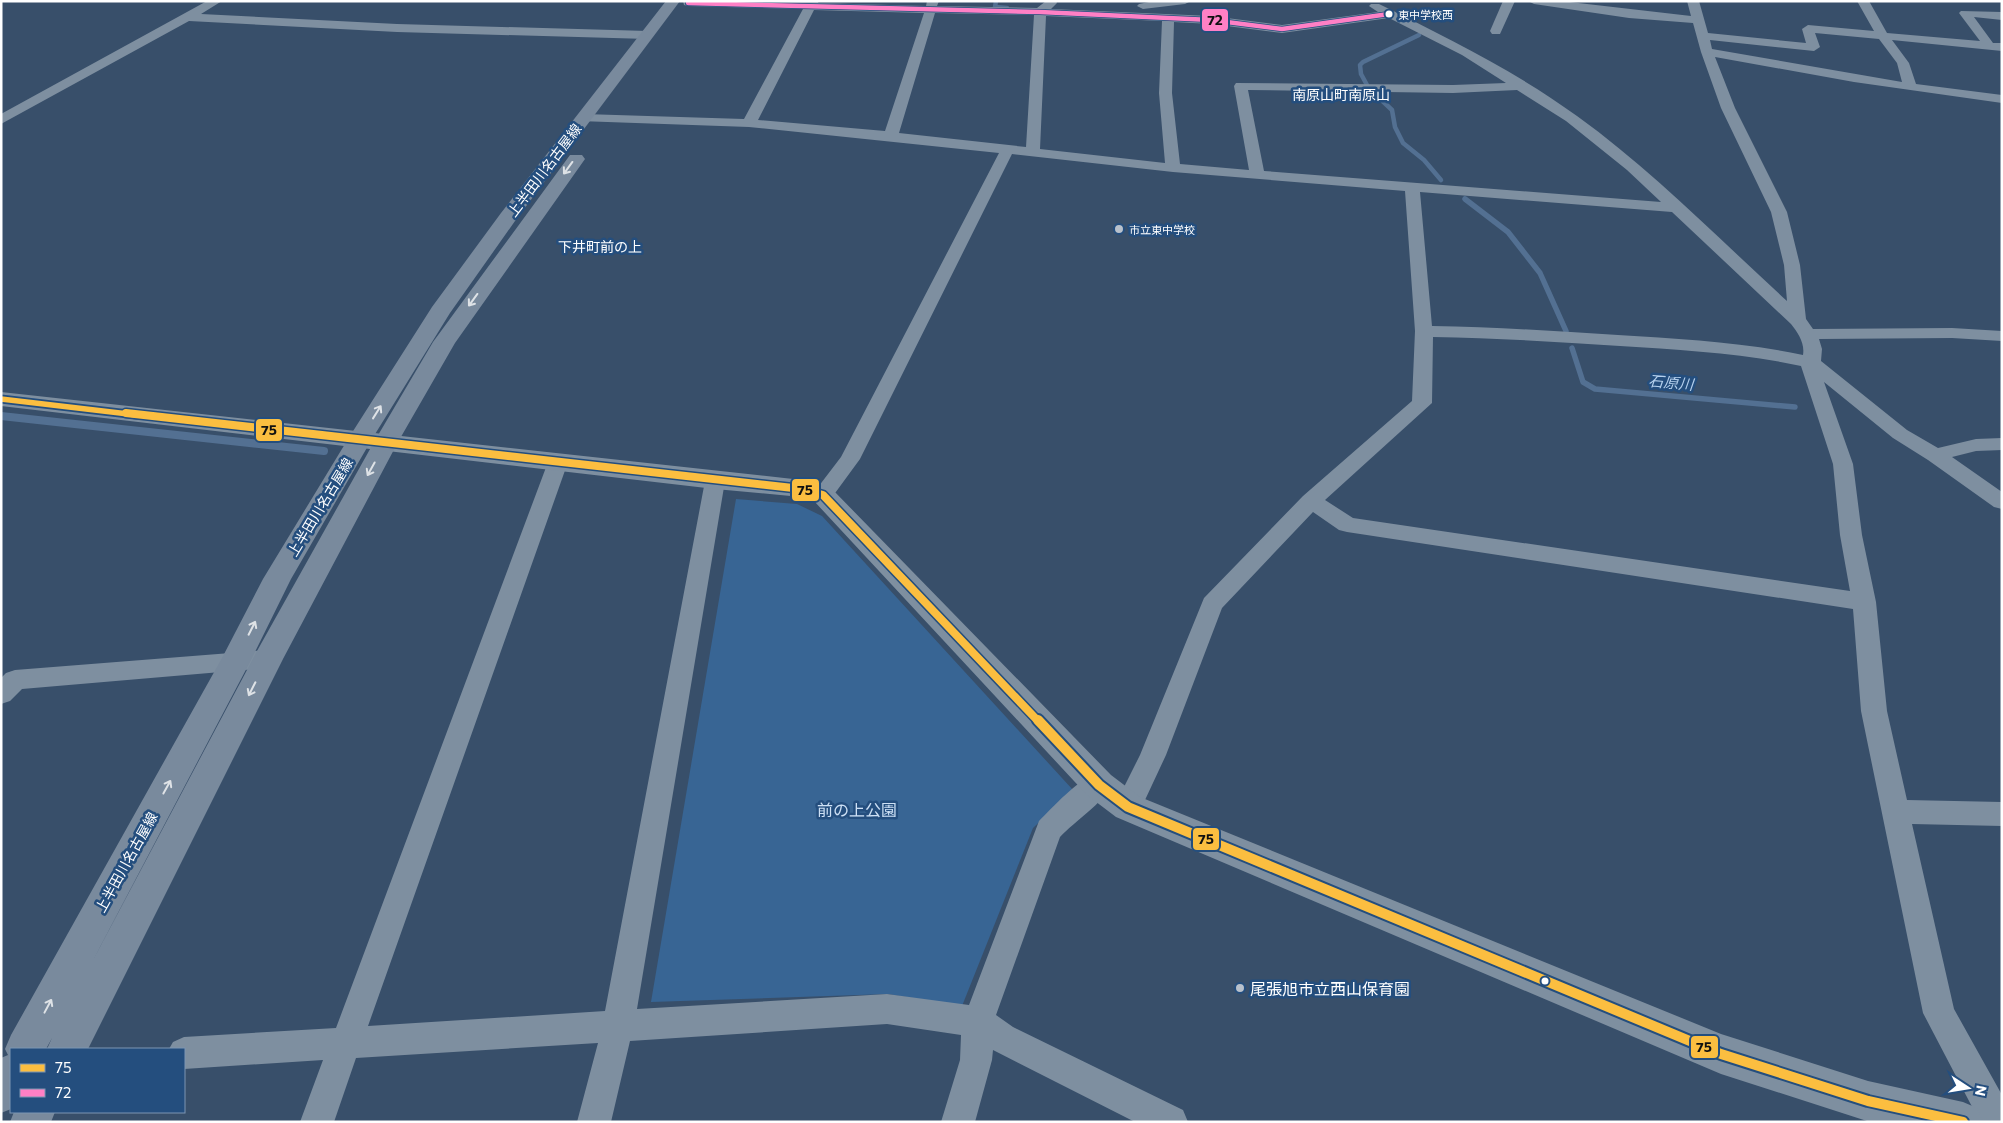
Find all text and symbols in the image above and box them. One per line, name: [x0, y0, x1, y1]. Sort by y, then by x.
line badge: 72: [1201, 8, 1229, 32]
place label: 東中学校西: [1398, 8, 1453, 21]
marker: 東中学校西: [1384, 9, 1394, 19]
text: 72: [1207, 11, 1223, 28]
district label: 南原山町南原山: [1292, 86, 1390, 103]
street label: 上半田川名古屋線: [504, 120, 584, 220]
one-way arrow: [563, 161, 573, 175]
marker: 市立東中学校: [1113, 223, 1125, 235]
place label: 市立東中学校: [1129, 223, 1195, 236]
district label: 下井町前の上: [558, 238, 642, 255]
one-way arrow: [468, 293, 479, 306]
water label: 石原川: [1648, 371, 1696, 393]
one-way arrow: [373, 405, 383, 419]
line badge: 75: [255, 418, 283, 442]
text: 75: [261, 421, 277, 438]
street label: 上半田川名古屋線: [284, 455, 356, 559]
one-way arrow: [366, 462, 376, 476]
line badge: 75: [791, 478, 820, 502]
text: 75: [797, 481, 813, 498]
one-way arrow: [248, 621, 257, 636]
one-way arrow: [247, 681, 256, 696]
one-way arrow: [163, 780, 173, 794]
park label: 前の上公園: [817, 800, 897, 819]
street label: 上半田川名古屋線: [91, 809, 161, 915]
line badge: 75: [1192, 827, 1220, 851]
text: 75: [1198, 830, 1214, 847]
unlabelled marker: [1540, 976, 1550, 986]
place label: 尾張旭市立西山保育園: [1250, 979, 1410, 998]
marker: 尾張旭市立西山保育園: [1234, 982, 1246, 994]
one-way arrow: [43, 999, 53, 1014]
line badge: 75: [1690, 1035, 1719, 1059]
text: 75: [1696, 1038, 1712, 1055]
legend: [10, 1048, 185, 1113]
text: 75: [55, 1058, 72, 1076]
north arrow: [1943, 1063, 1993, 1113]
text: 72: [55, 1083, 71, 1101]
text: N: [1972, 1084, 1991, 1098]

